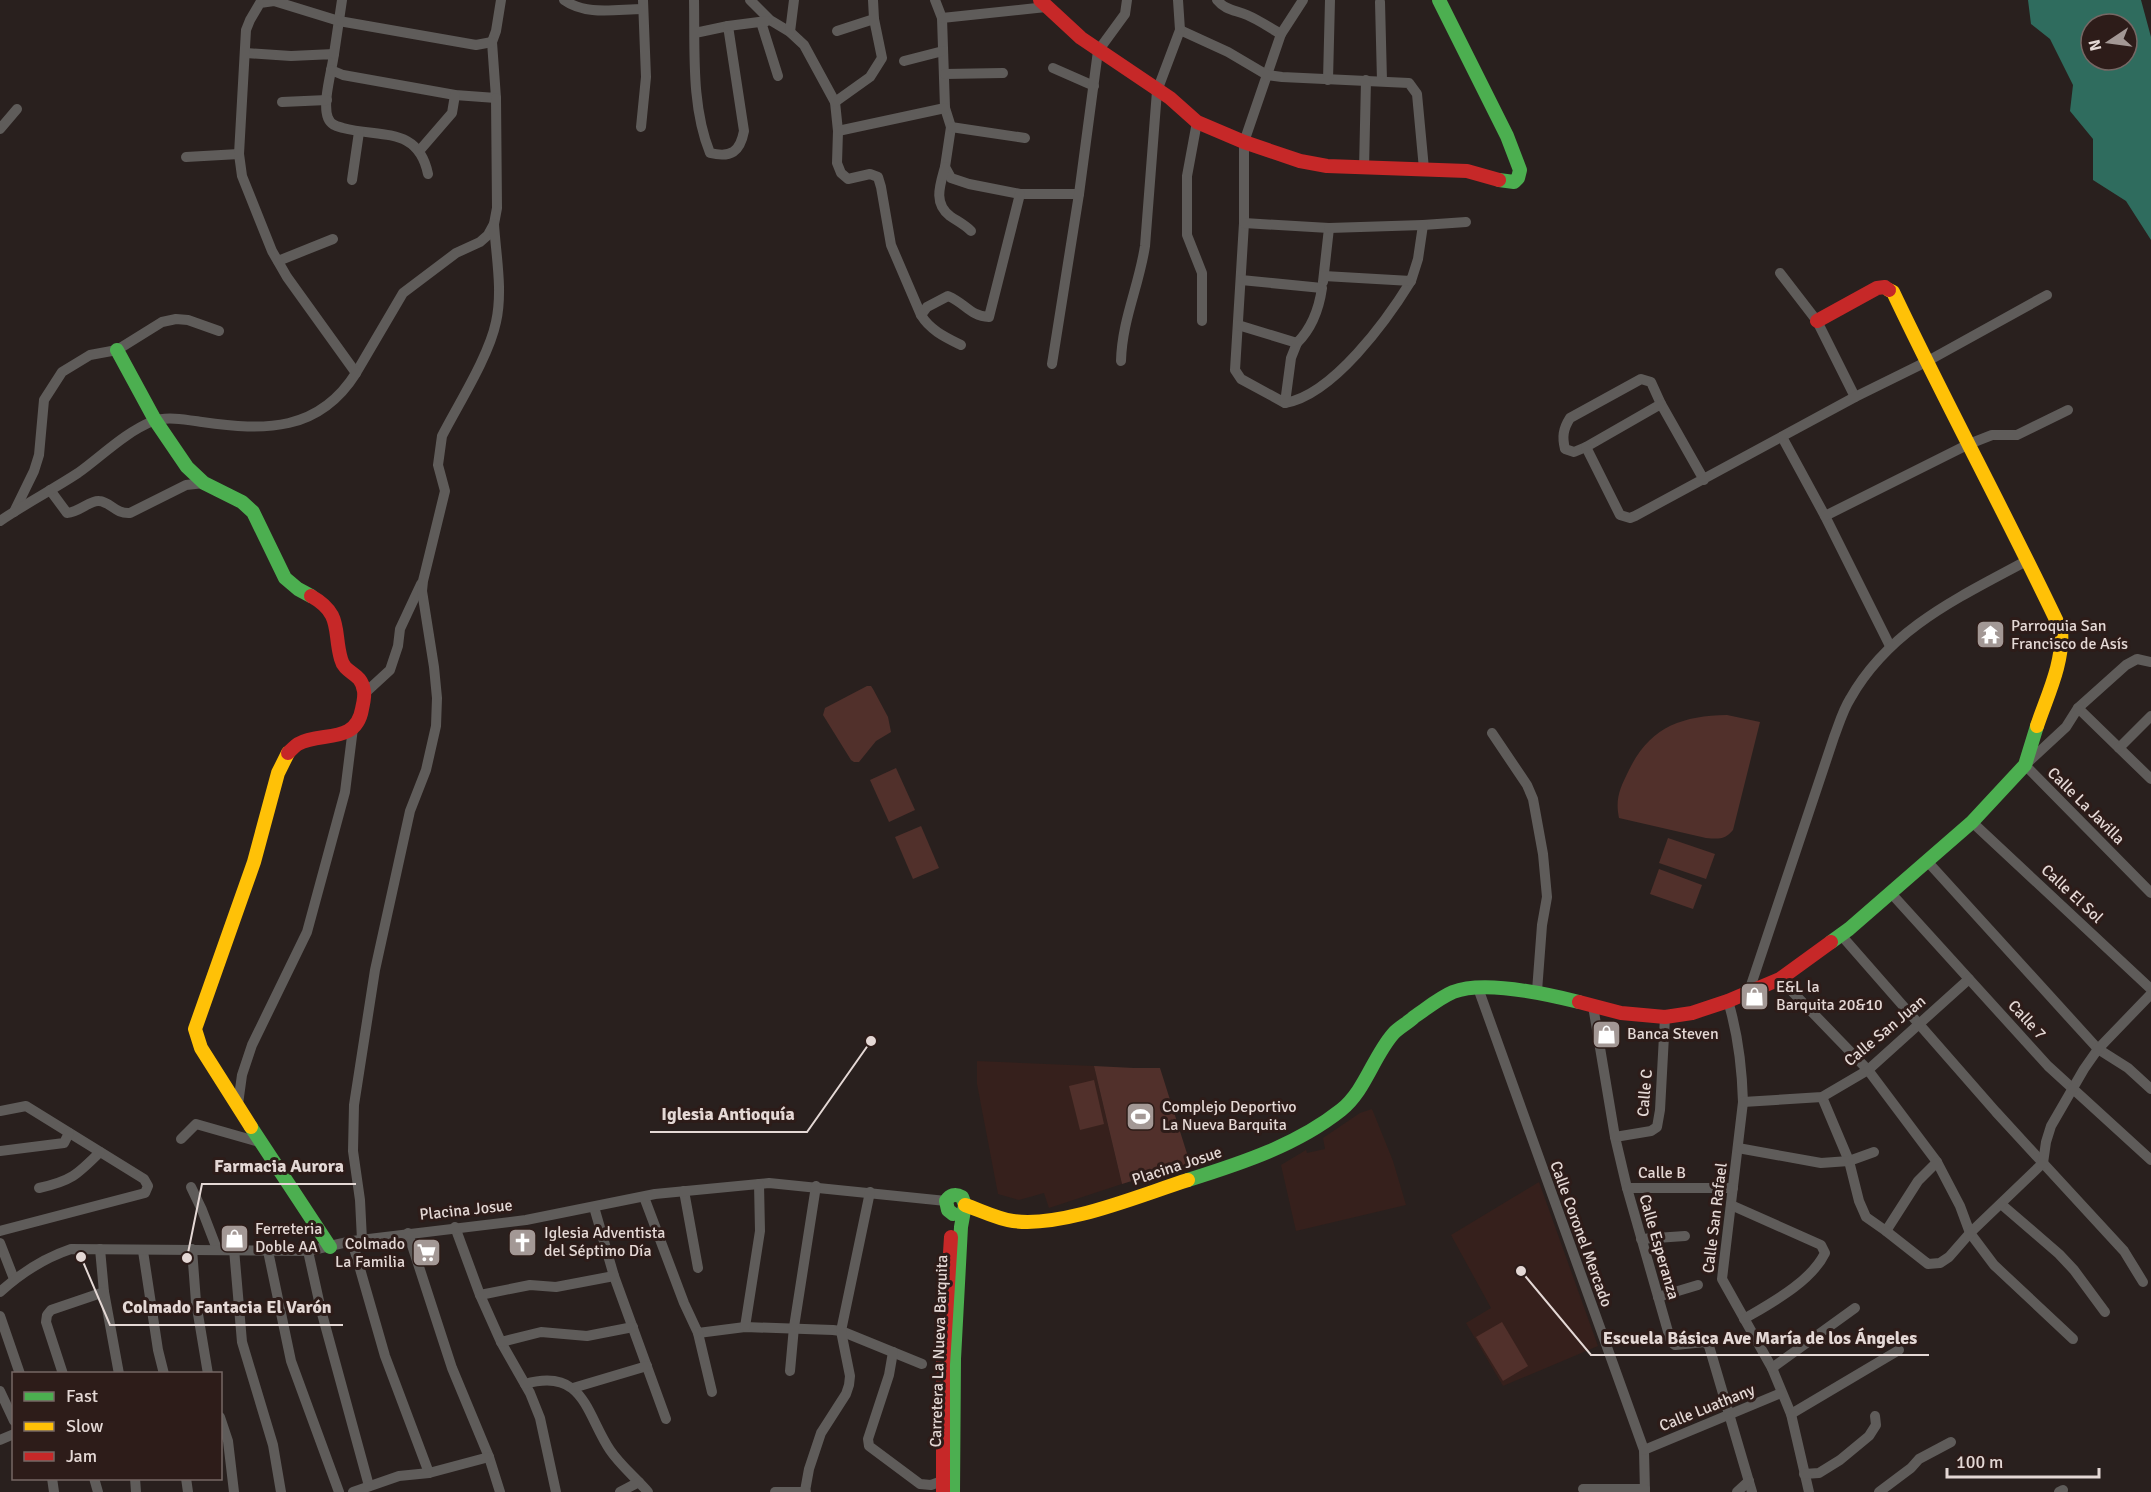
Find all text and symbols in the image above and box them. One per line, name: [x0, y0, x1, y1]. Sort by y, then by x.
north arrow: [2079, 12, 2139, 72]
text: N: [2084, 37, 2106, 53]
place label: Parroquia San Francisco de Asís: [2011, 616, 2128, 654]
temple icon: Parroquia San Francisco de Asís: [1974, 619, 2006, 651]
street label: Calle La Javilla: [2043, 763, 2129, 849]
street label: Calle El Sol: [2037, 860, 2107, 928]
place label: E&L la Barquita 20&10: [1776, 977, 1883, 1015]
shop icon: E&L la Barquita 20&10: [1739, 980, 1771, 1012]
street label: Calle San Juan: [1840, 991, 1930, 1071]
street label: Calle 7: [2004, 996, 2050, 1044]
shop icon: Banca Steven: [1590, 1018, 1622, 1050]
place label: Banca Steven: [1627, 1024, 1719, 1044]
street label: Calle C: [1633, 1068, 1657, 1118]
callout: Iglesia Antioquía: [650, 1096, 807, 1132]
place label: Complejo Deportivo La Nueva Barquita: [1162, 1097, 1297, 1135]
sports icon: Complejo Deportivo La Nueva Barquita: [1125, 1100, 1157, 1132]
text: Iglesia Antioquía: [661, 1103, 795, 1125]
street label: Placina Josue: [1129, 1142, 1225, 1190]
callout: Farmacia Aurora: [202, 1148, 356, 1184]
text: Farmacia Aurora: [214, 1155, 344, 1177]
street label: Calle Coronel Mercado: [1545, 1158, 1617, 1310]
street label: Calle San Rafael: [1698, 1161, 1732, 1274]
street label: Calle B: [1638, 1163, 1686, 1183]
street label: Calle Esperanza: [1634, 1192, 1684, 1302]
street label: Placina Josue: [418, 1195, 514, 1225]
place label: Ferreteria Doble AA: [255, 1219, 322, 1257]
shop icon: Ferreteria Doble AA: [218, 1222, 250, 1254]
place label: Iglesia Adventista del Séptimo Día: [544, 1223, 665, 1261]
church icon: Iglesia Adventista del Séptimo Día: [507, 1226, 539, 1258]
place label: Colmado La Familia: [335, 1234, 405, 1272]
supermarket icon: Colmado La Familia: [410, 1237, 442, 1269]
street label: Carretera La Nueva Barquita: [926, 1254, 952, 1448]
callout: Colmado Fantacia El Varón: [110, 1289, 343, 1325]
text: Colmado Fantacia El Varón: [122, 1296, 332, 1318]
callout: Escuela Básica Ave María de los Ángeles: [1591, 1319, 1929, 1355]
text: Escuela Básica Ave María de los Ángeles: [1603, 1327, 1917, 1349]
legend: [12, 1372, 222, 1480]
street label: Calle Luathany: [1656, 1380, 1758, 1436]
text: Fast: [66, 1385, 98, 1407]
text: Slow: [66, 1415, 103, 1437]
scale bar: [1947, 1441, 2098, 1479]
text: Jam: [66, 1445, 97, 1467]
text: 100 m: [1956, 1451, 2003, 1473]

